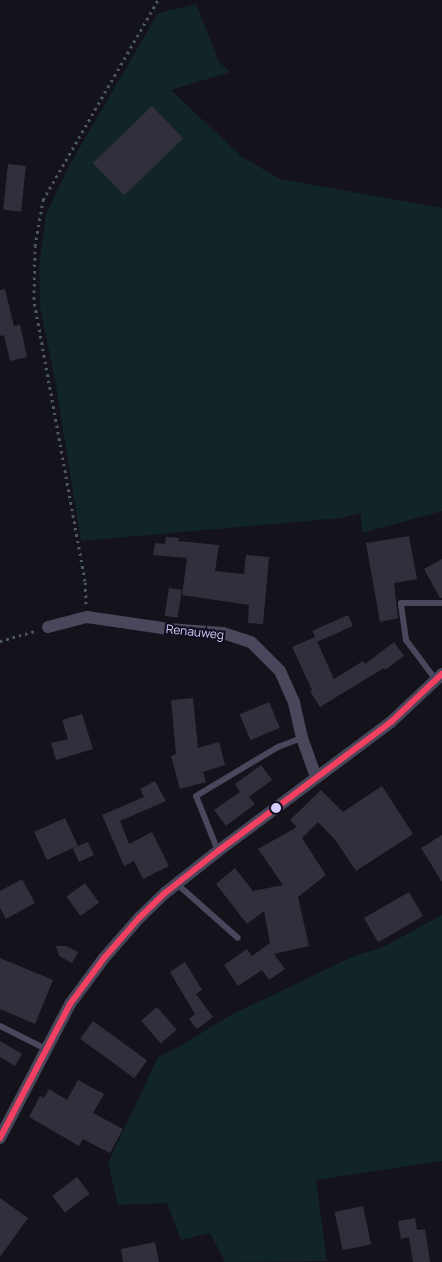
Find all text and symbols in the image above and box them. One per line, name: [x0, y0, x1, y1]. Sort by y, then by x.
street label: Renauweg: [165, 622, 225, 642]
unlabelled marker: [271, 803, 281, 813]

